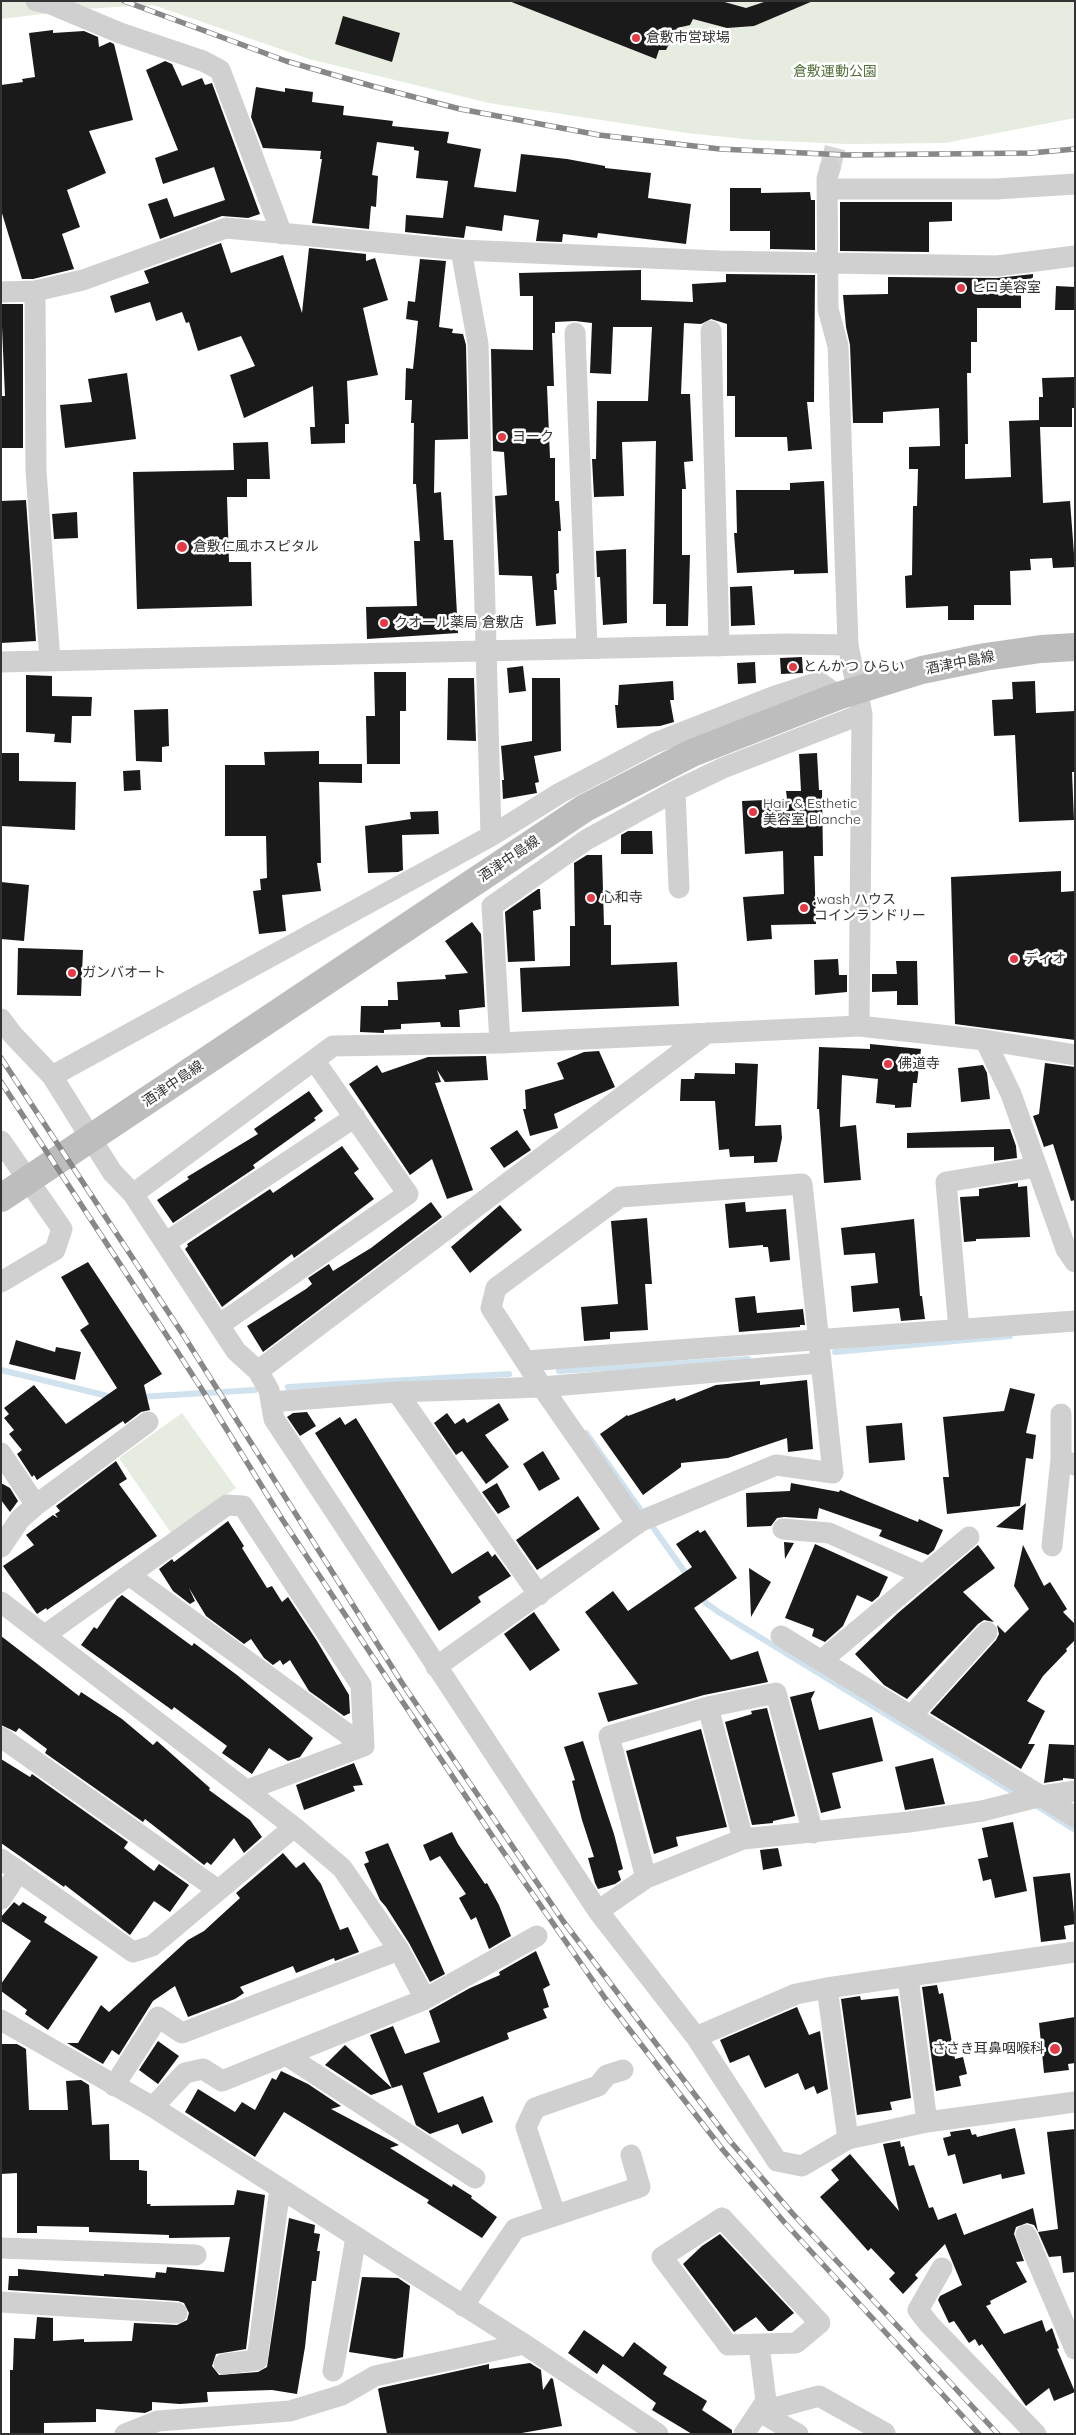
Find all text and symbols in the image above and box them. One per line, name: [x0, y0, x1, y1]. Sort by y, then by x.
place label: 倉敷市営球場: [646, 30, 730, 46]
marker: 倉敷市営球場: [630, 32, 642, 44]
park label: 倉敷運動公園: [793, 64, 877, 80]
place label: ヒロ美容室: [971, 280, 1041, 296]
marker: ヒロ美容室: [955, 282, 967, 294]
place label: ヨーク: [512, 429, 554, 445]
marker: ヨーク: [496, 431, 508, 443]
place label: 倉敷仁風ホスピタル: [193, 539, 319, 555]
marker: 倉敷仁風ホスピタル: [175, 540, 189, 554]
place label: クオール薬局 倉敷店: [394, 615, 524, 631]
marker: クオール薬局 倉敷店: [378, 617, 390, 629]
street label: 酒津中島線: [924, 648, 996, 678]
place label: とんかつ ひらい: [803, 659, 905, 675]
marker: とんかつ ひらい: [787, 661, 799, 673]
place label: Hair & Esthetic 美容室 Blanche: [763, 796, 861, 829]
marker: Hair & Esthetic 美容室 Blanche: [747, 806, 759, 818]
street label: 酒津中島線: [475, 832, 543, 886]
place label: 心和寺: [601, 890, 643, 906]
marker: 心和寺: [585, 892, 597, 904]
place label: .wash ハウス コインランドリー: [814, 892, 926, 924]
marker: .wash ハウス コインランドリー: [798, 902, 810, 914]
place label: ディオ: [1024, 951, 1066, 967]
marker: ディオ: [1008, 953, 1020, 965]
place label: ガンバオート: [82, 965, 166, 981]
marker: ガンバオート: [66, 967, 78, 979]
place label: 佛道寺: [898, 1056, 940, 1072]
street label: 酒津中島線: [139, 1057, 207, 1111]
marker: 佛道寺: [882, 1058, 894, 1070]
place label: ささき耳鼻咽喉科: [932, 2041, 1044, 2057]
marker: ささき耳鼻咽喉科: [1048, 2042, 1062, 2056]

